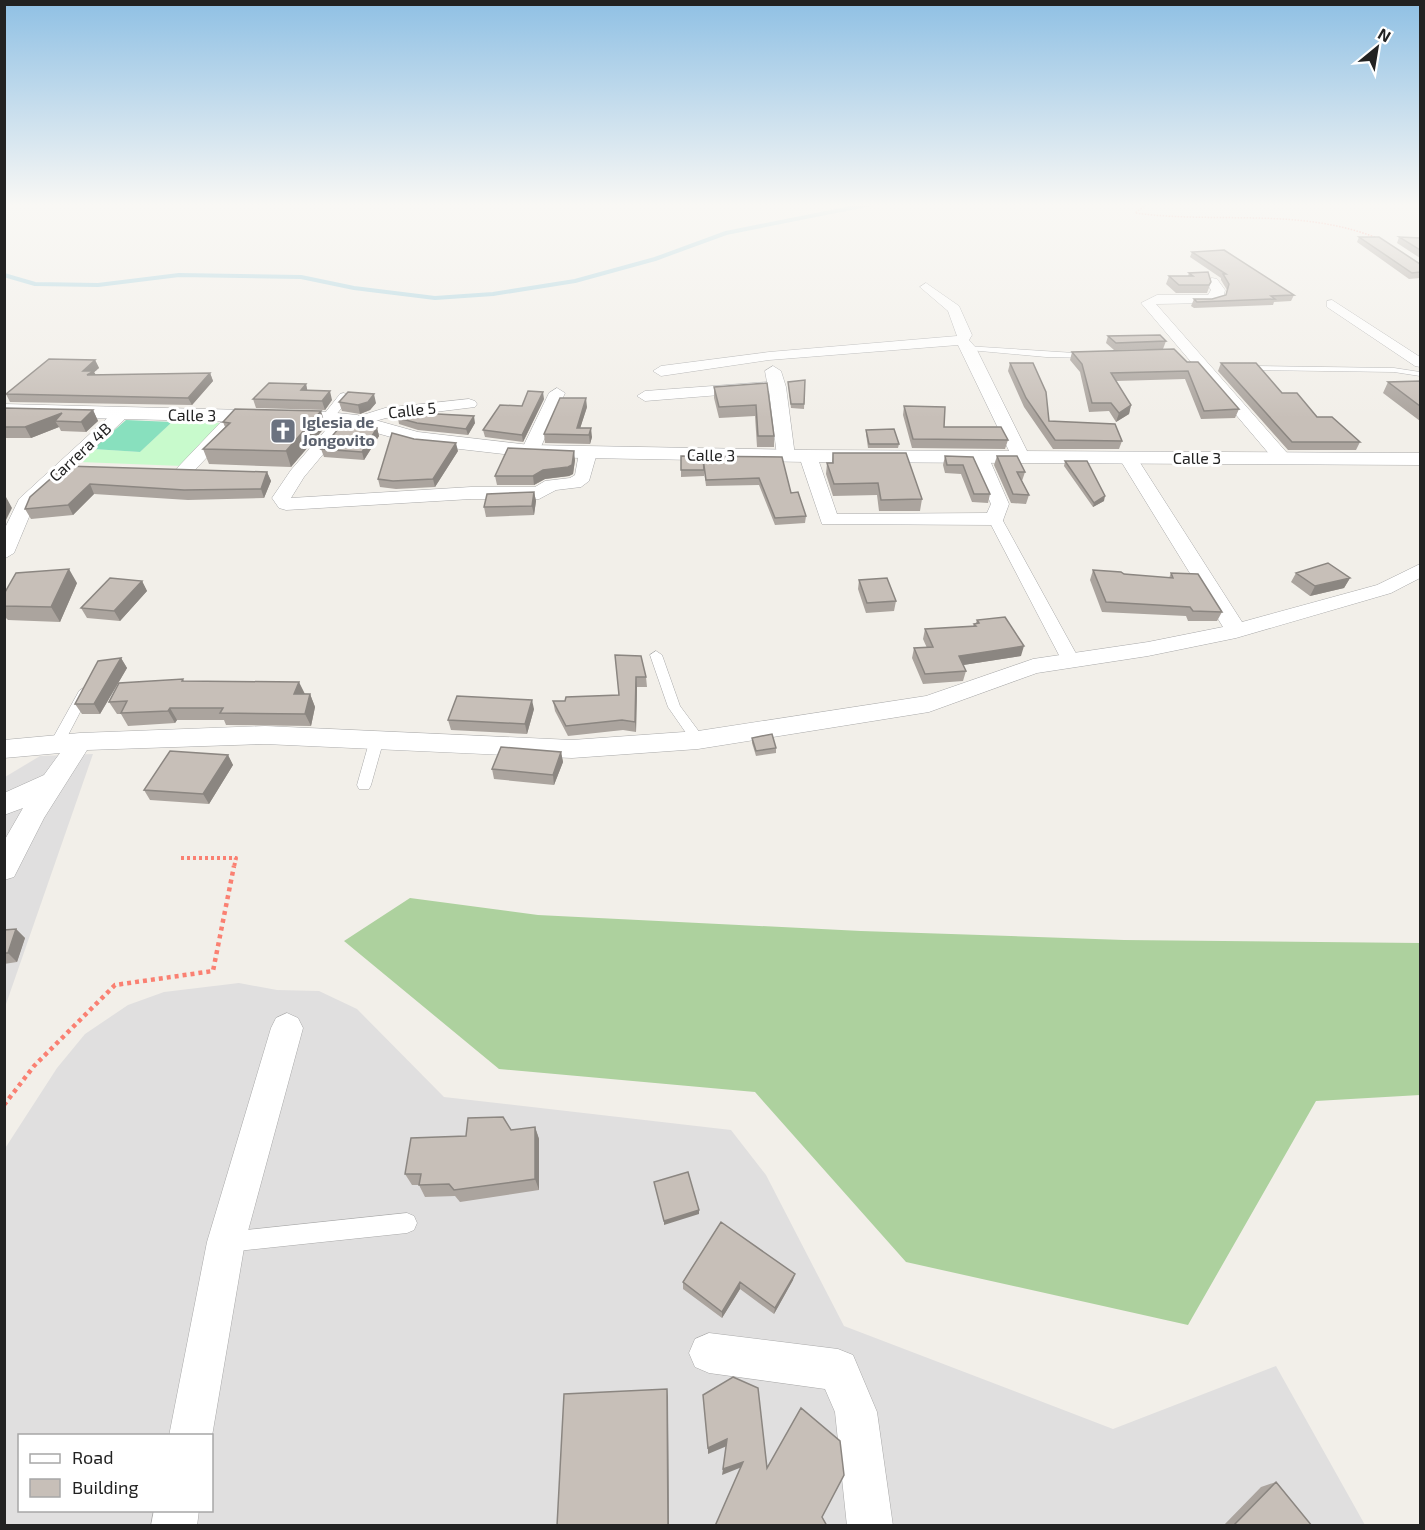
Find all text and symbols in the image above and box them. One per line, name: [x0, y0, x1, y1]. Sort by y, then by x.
north arrow: [1347, 18, 1407, 78]
text: N: [1375, 23, 1395, 46]
street label: Calle 5: [387, 398, 437, 421]
street label: Calle 3: [168, 405, 216, 424]
place label: Iglesia de Jongovito: [302, 412, 375, 449]
church icon: Iglesia de Jongovito: [268, 416, 298, 446]
street label: Carrera 4B: [45, 418, 115, 485]
street label: Calle 3: [687, 445, 735, 464]
street label: Calle 3: [1173, 448, 1221, 467]
legend: [18, 1434, 213, 1512]
text: Road: [72, 1446, 113, 1468]
text: Building: [72, 1476, 139, 1498]

